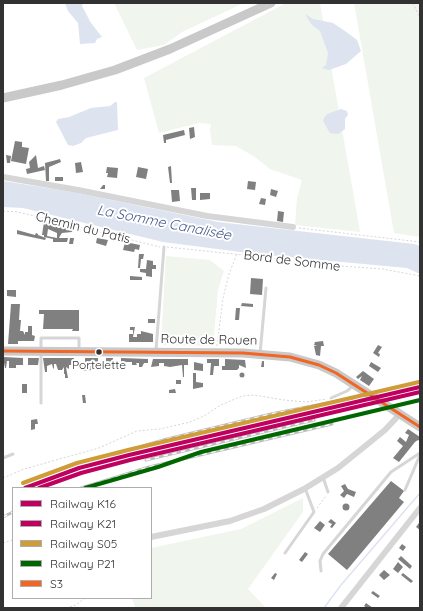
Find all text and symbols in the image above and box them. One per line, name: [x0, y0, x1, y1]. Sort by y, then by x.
water label: La Somme Canalisée: [96, 202, 232, 244]
street label: Chemin du Patis: [34, 209, 132, 247]
street label: Bord de Somme: [243, 247, 341, 275]
street label: Route de Rouen: [161, 331, 257, 349]
marker: Portelette: [94, 347, 104, 357]
place label: Portelette: [72, 358, 126, 372]
legend: [12, 487, 152, 599]
text: Railway K16: [50, 496, 116, 511]
text: Railway K21: [50, 516, 116, 531]
text: Railway S05: [50, 536, 117, 551]
text: Railway P21: [50, 556, 115, 571]
text: S3: [50, 576, 63, 591]

